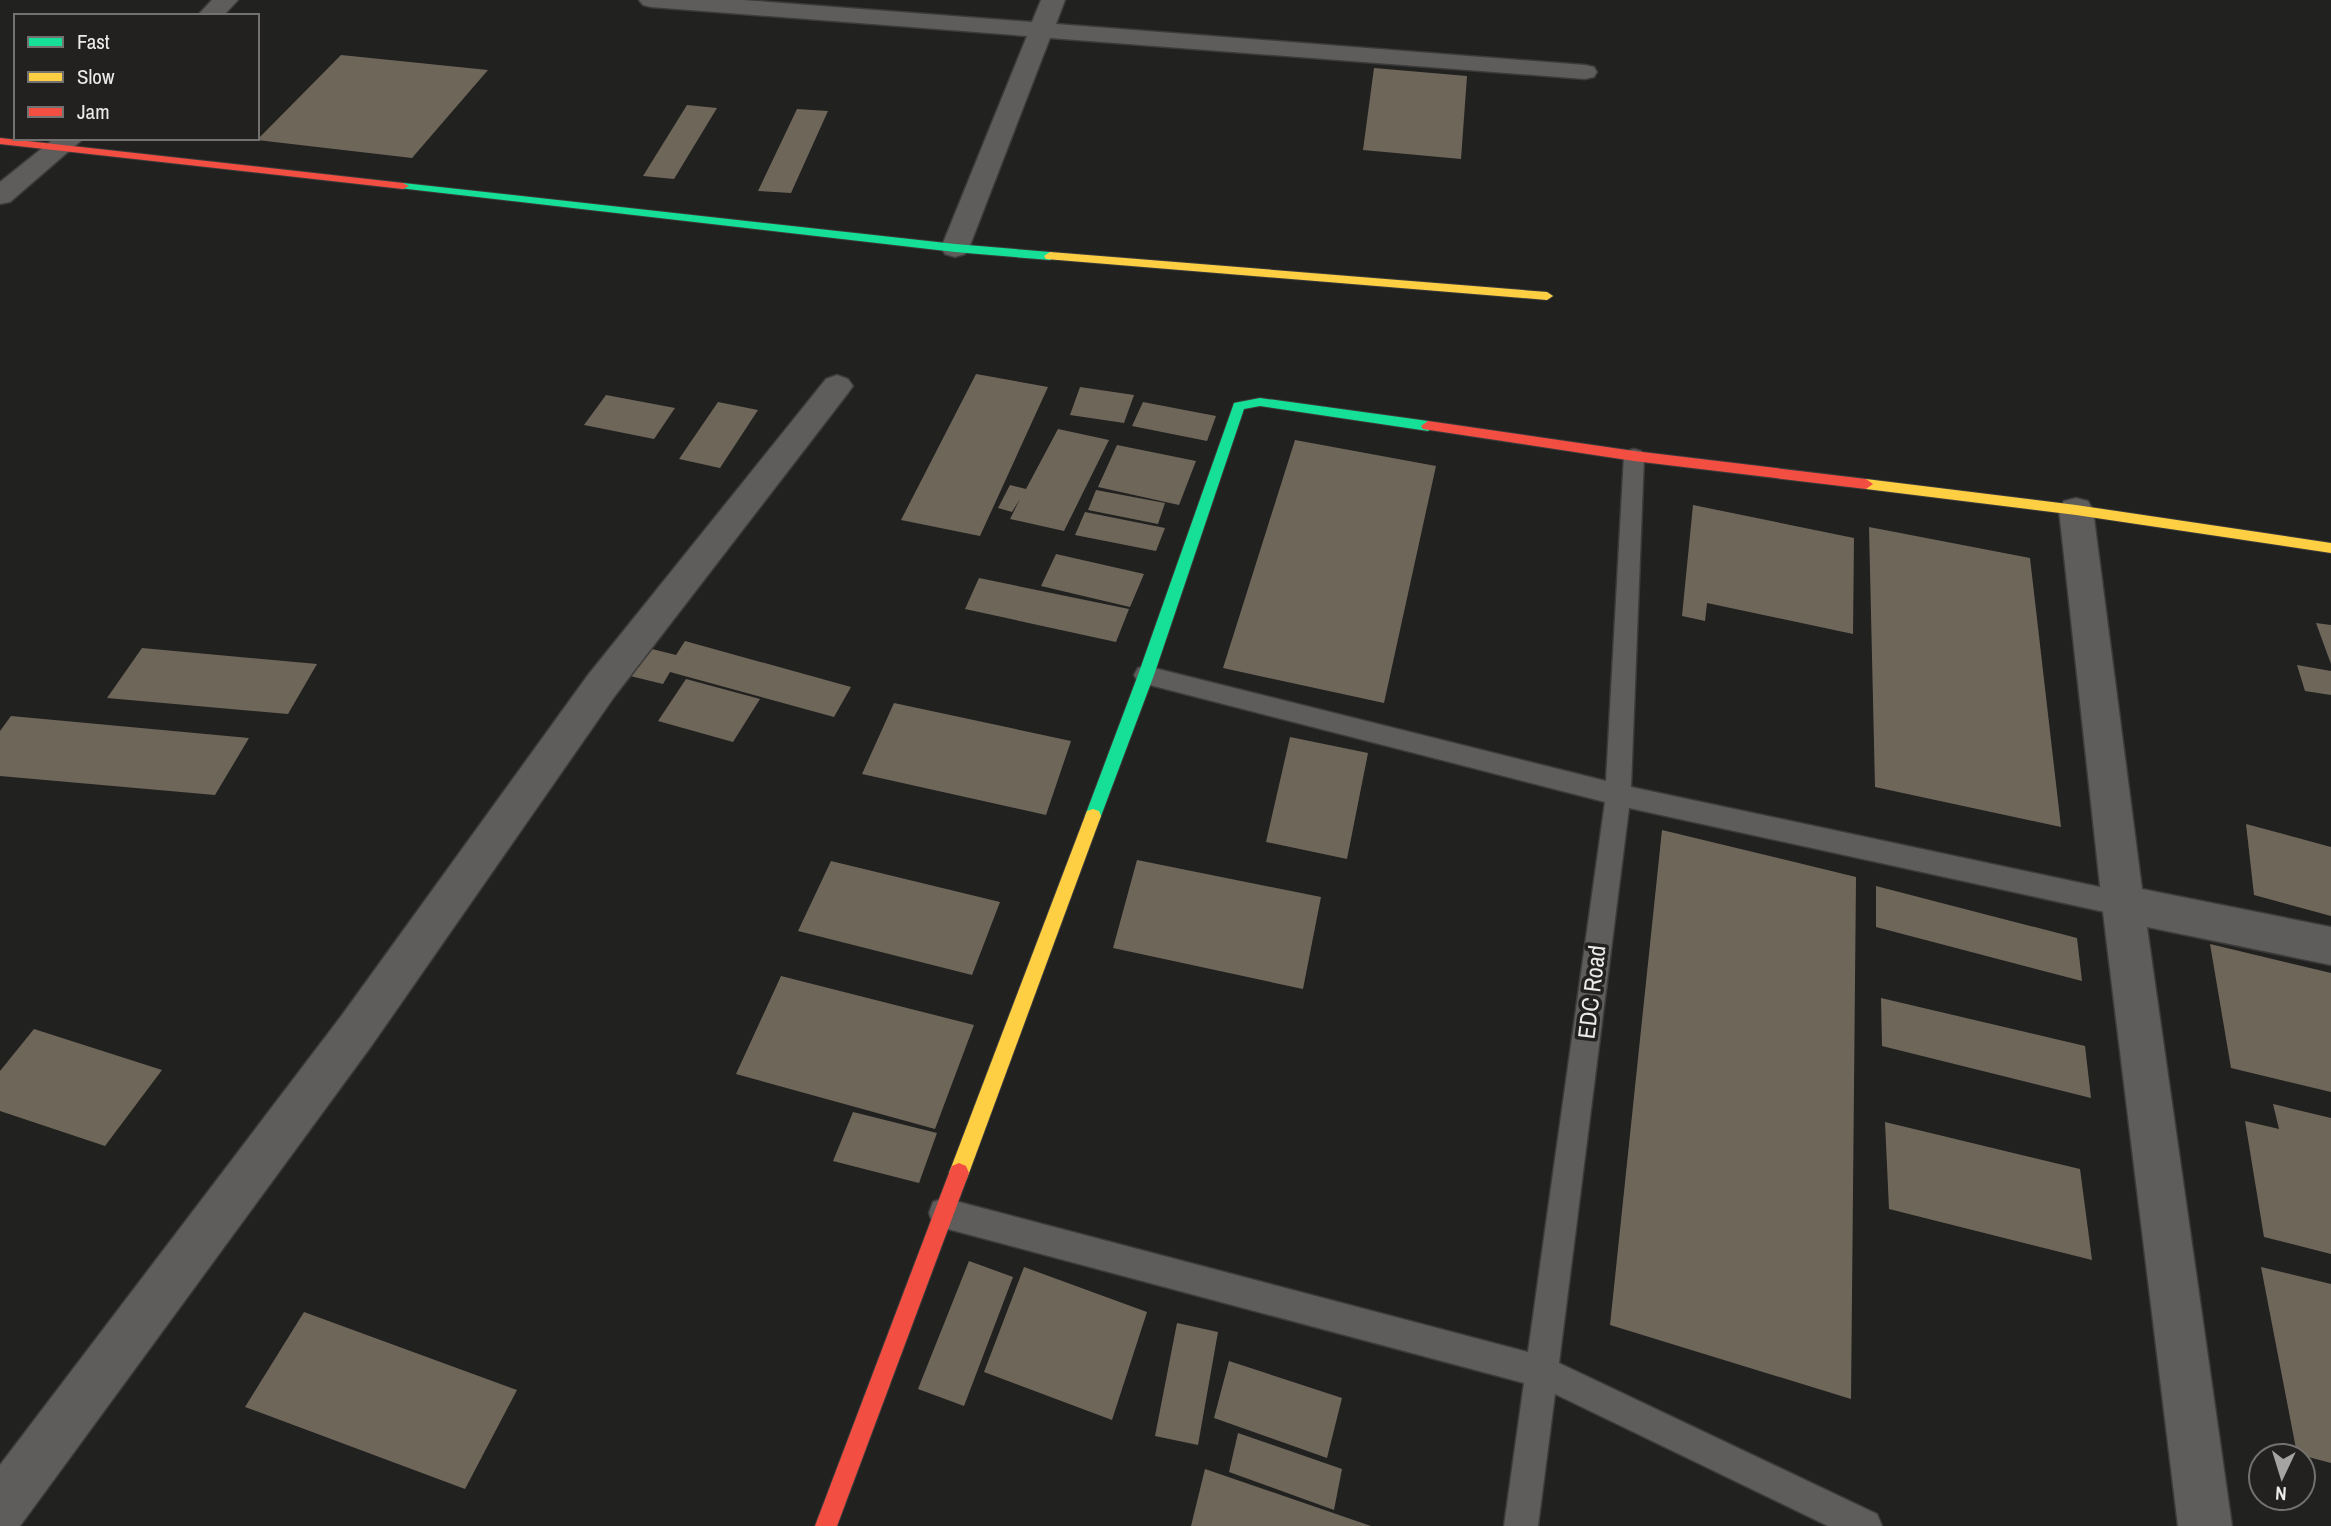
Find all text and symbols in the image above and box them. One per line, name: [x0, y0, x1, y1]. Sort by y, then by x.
legend: [14, 14, 259, 140]
text: Fast: [77, 27, 110, 56]
text: Slow: [77, 62, 115, 91]
text: Jam: [77, 97, 110, 126]
street label: EDC Road: [1569, 943, 1613, 1041]
north arrow: [2247, 1442, 2317, 1512]
text: N: [2274, 1481, 2287, 1507]

